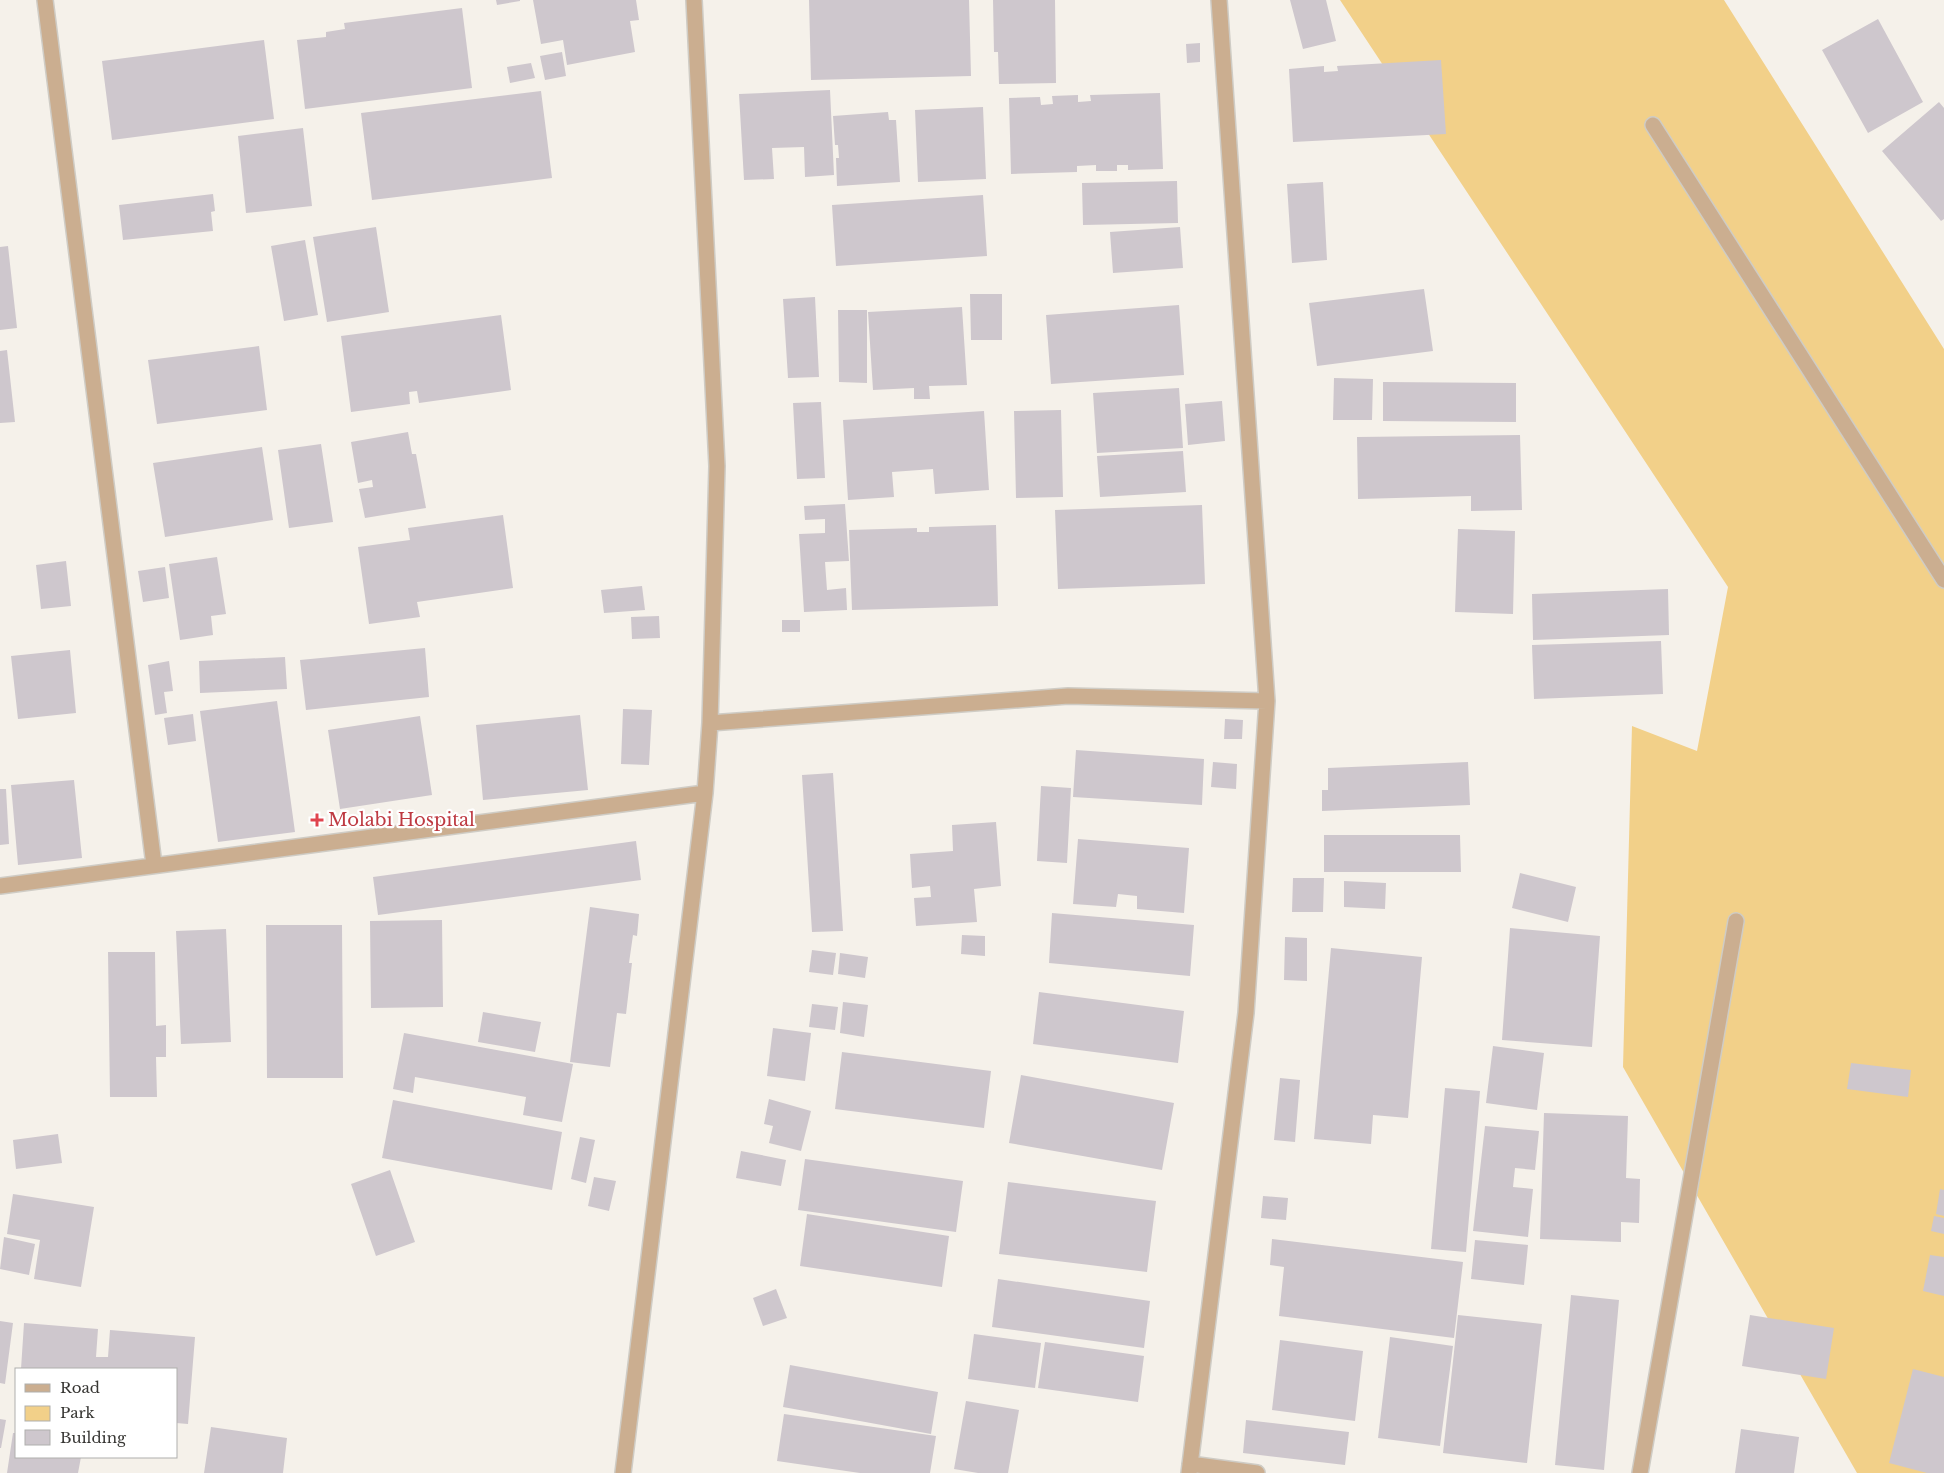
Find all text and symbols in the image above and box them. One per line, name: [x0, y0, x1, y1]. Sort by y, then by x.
place label: Molabi Hospital: [328, 809, 475, 831]
marker: Molabi Hospital: [310, 813, 324, 827]
legend: [15, 1368, 178, 1458]
text: Road: [60, 1378, 100, 1397]
text: Park: [60, 1403, 96, 1422]
text: Building: [60, 1428, 127, 1447]

